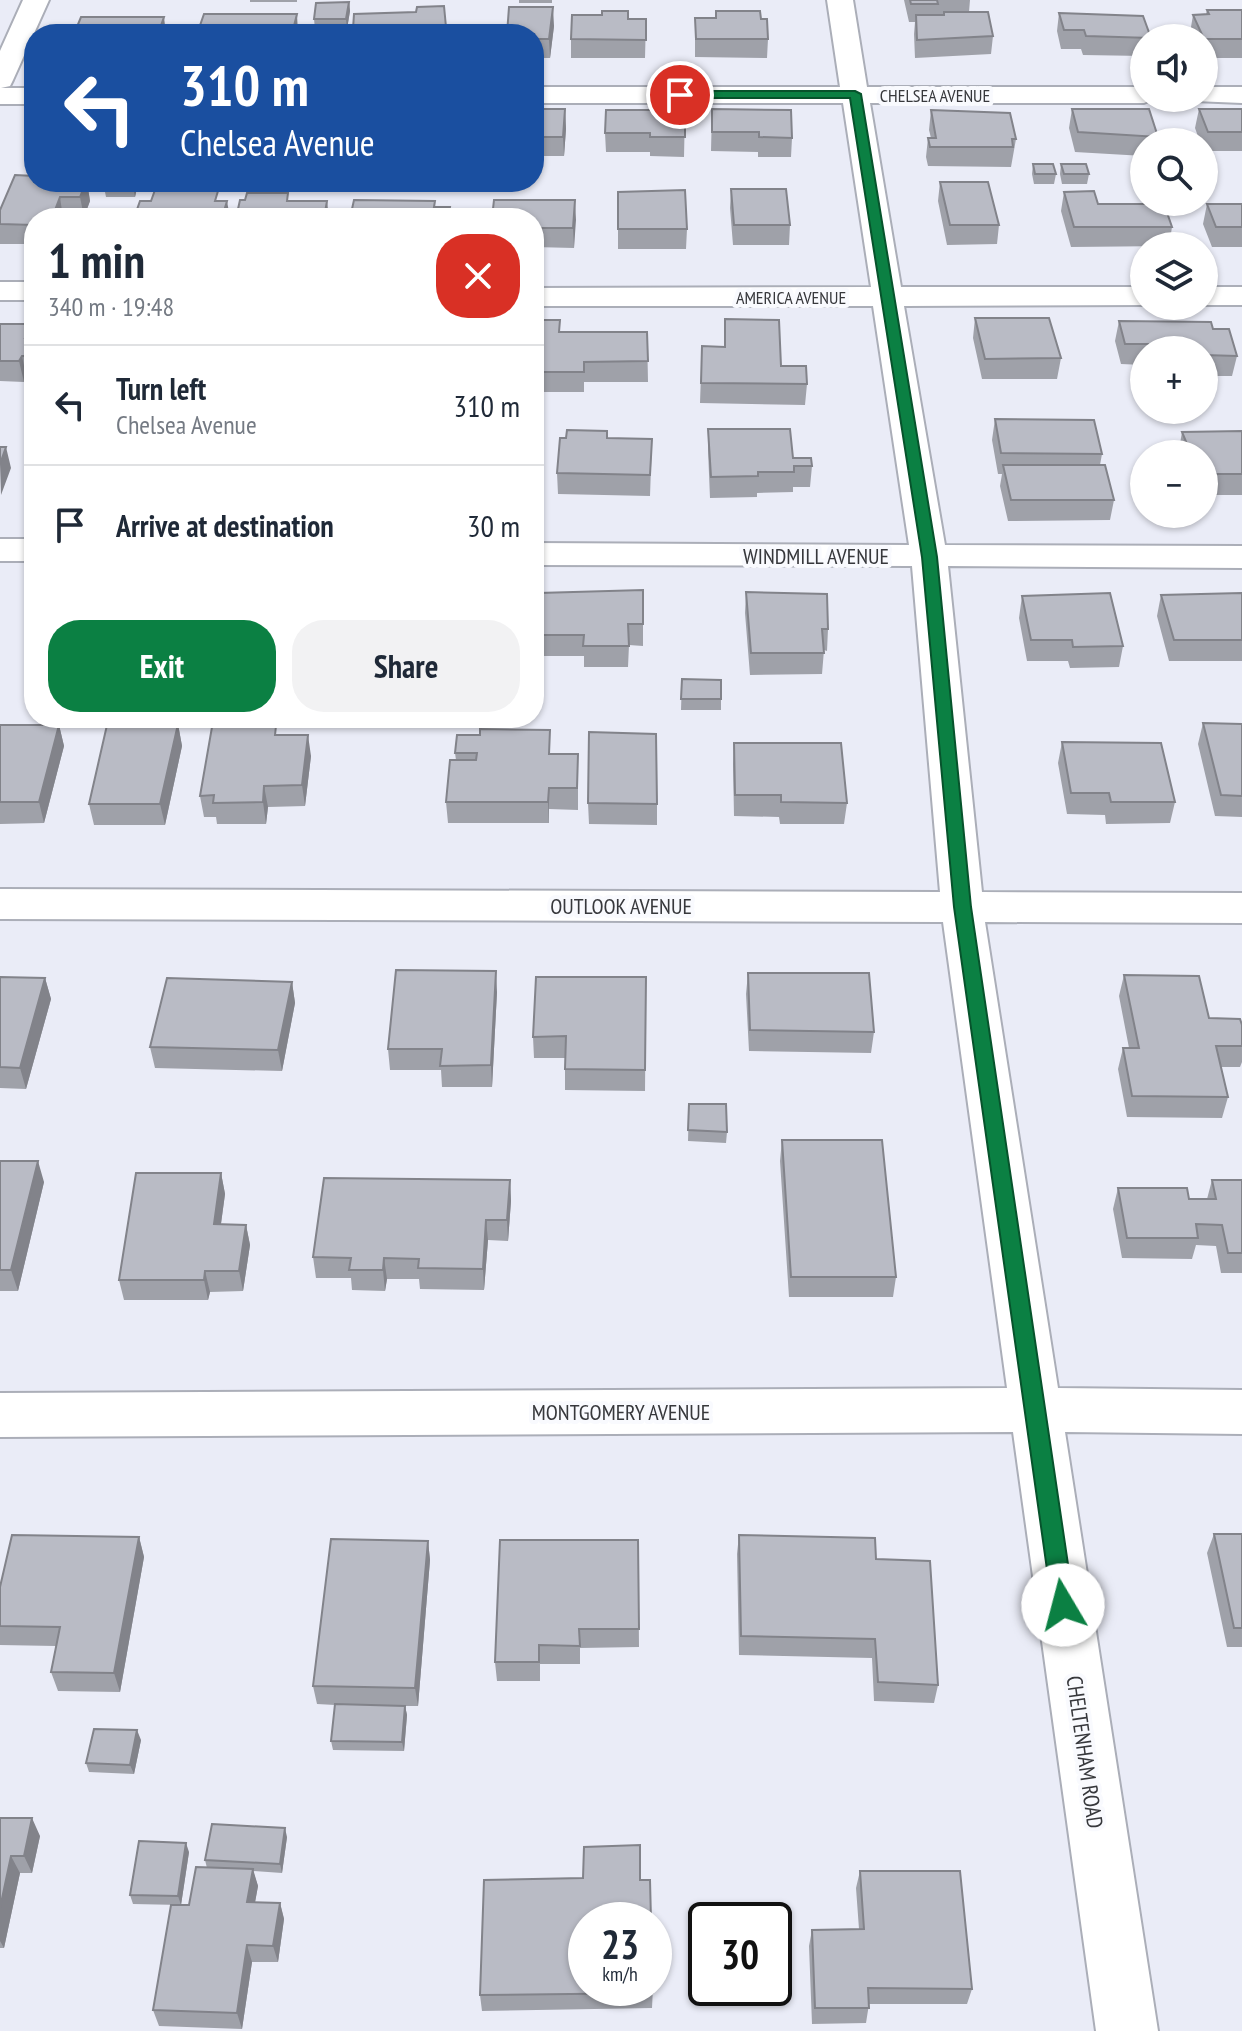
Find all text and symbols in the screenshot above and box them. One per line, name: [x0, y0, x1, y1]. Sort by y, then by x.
map controls: [1130, 24, 1218, 528]
button: sound: [1130, 24, 1218, 112]
text: 310 m: [180, 49, 309, 121]
icon: left: [48, 56, 152, 160]
pin: [646, 61, 714, 129]
icon: arrive: [658, 73, 702, 117]
street label: CHELSEA AVENUE: [880, 84, 990, 107]
text: Chelsea Avenue: [180, 119, 375, 166]
button: search: [1130, 128, 1218, 216]
text: 1 min: [48, 229, 145, 291]
button: layers: [1130, 232, 1218, 320]
button: close: [436, 234, 520, 318]
street label: AMERICA AVENUE: [736, 286, 846, 309]
text: 340 m · 19:48: [48, 290, 174, 323]
button: +: [1130, 336, 1218, 424]
text: Turn left: [116, 369, 206, 408]
icon: left: [48, 383, 92, 427]
text: 310 m: [454, 386, 520, 425]
text: Chelsea Avenue: [116, 408, 257, 441]
button: −: [1130, 440, 1218, 528]
icon: arrive: [48, 503, 92, 547]
text: Arrive at destination: [116, 506, 334, 545]
text: 30 m: [467, 506, 520, 545]
street label: WINDMILL AVENUE: [743, 542, 889, 570]
button: Exit: [48, 620, 276, 712]
button: Share: [292, 620, 520, 712]
street label: OUTLOOK AVENUE: [550, 892, 692, 920]
street label: MONTGOMERY AVENUE: [532, 1398, 710, 1426]
position arrow: [1021, 1563, 1105, 1647]
street label: CHELTENHAM ROAD: [1060, 1674, 1110, 1830]
speed limit sign: 30: [688, 1902, 792, 2006]
text: 23: [601, 1918, 639, 1970]
text: km/h: [602, 1961, 638, 1987]

